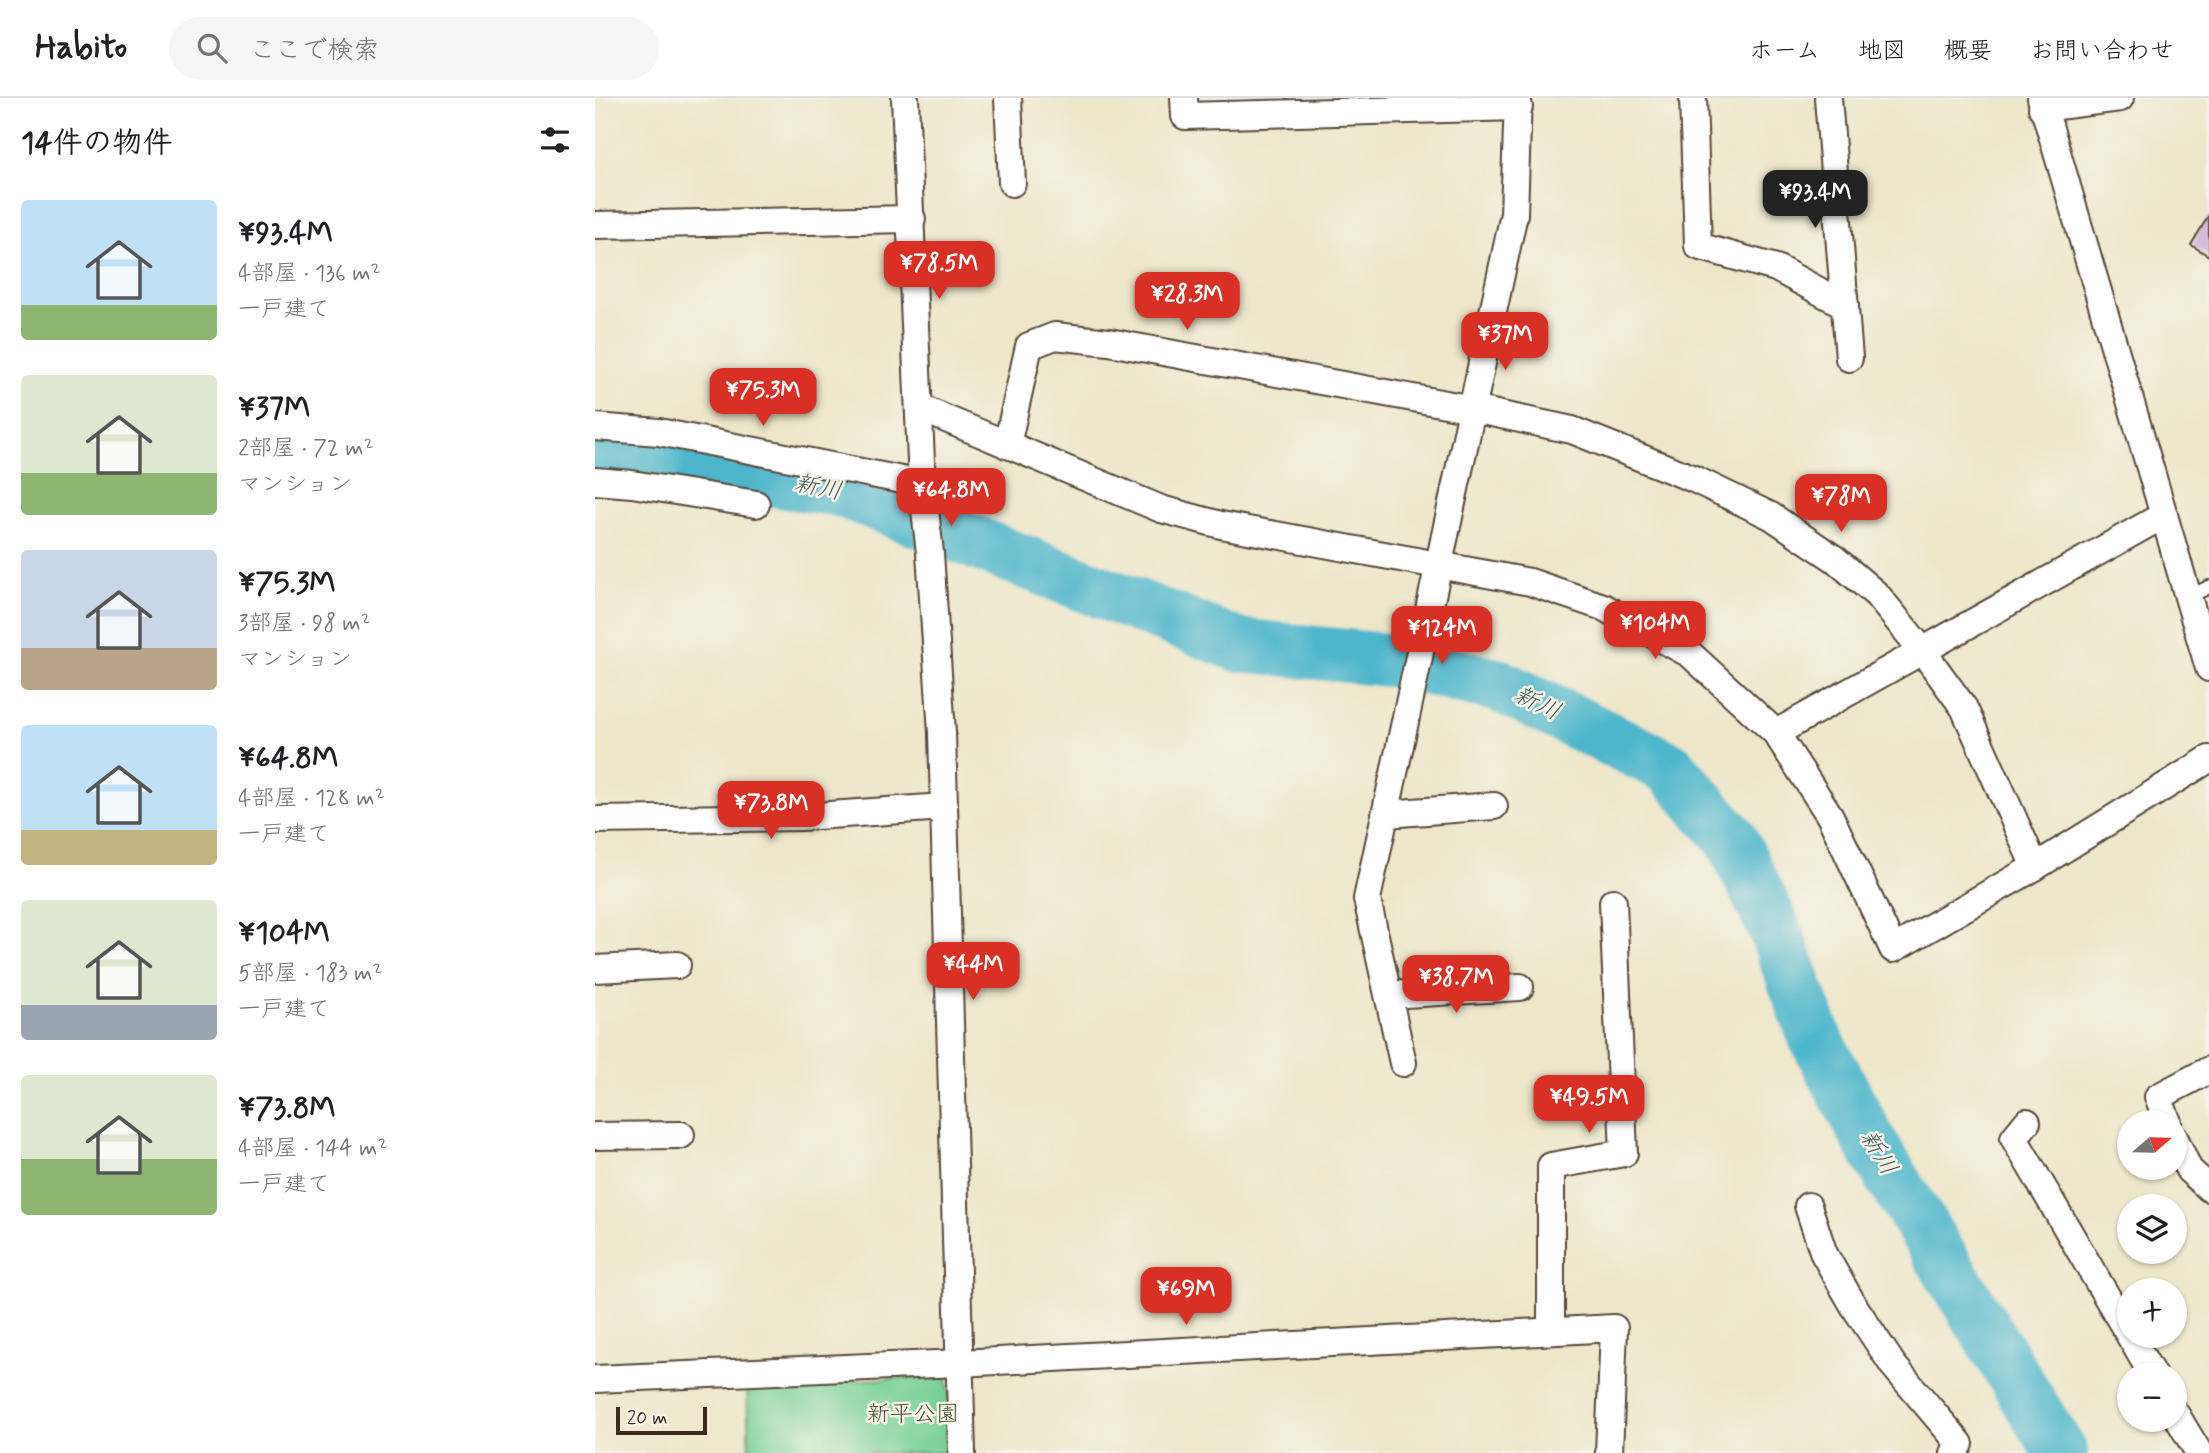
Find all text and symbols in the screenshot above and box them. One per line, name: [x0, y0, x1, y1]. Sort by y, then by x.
search box: [169, 17, 659, 80]
text: Habito: [35, 26, 127, 70]
icon: search: [193, 29, 231, 67]
text: ここで検索: [249, 34, 379, 68]
text: ホーム: [1749, 36, 1820, 67]
text: 地図: [1858, 36, 1906, 67]
text: 概要: [1944, 36, 1992, 67]
text: お問い合わせ: [2030, 36, 2174, 67]
icon: filters: [536, 121, 574, 159]
text: 14件の物件: [21, 124, 173, 163]
pin: ¥93.4M: [1758, 170, 1872, 230]
text: ¥93.4M: [1779, 178, 1851, 208]
text: ¥93.4M: [238, 214, 333, 253]
icon: home: [77, 228, 161, 312]
pin: ¥78.5M: [882, 242, 996, 301]
text: ¥78.5M: [900, 249, 978, 279]
text: 4部屋 · 136 m²: [238, 259, 381, 289]
pin: ¥28.3M: [1130, 272, 1244, 332]
text: ¥28.3M: [1151, 280, 1223, 310]
text: 一戸建て: [238, 295, 330, 325]
pin: ¥37M: [1464, 313, 1546, 372]
text: ¥37M: [1477, 320, 1533, 350]
pin: ¥75.3M: [706, 368, 820, 428]
text: ¥75.3M: [726, 376, 800, 406]
text: ¥37M: [238, 389, 310, 428]
icon: home: [77, 403, 161, 487]
text: 2部屋 · 72 m²: [238, 434, 374, 464]
water label: 新川: [791, 468, 845, 508]
pin: ¥64.8M: [894, 468, 1008, 528]
text: マンション: [238, 470, 352, 500]
pin: ¥78M: [1800, 474, 1882, 534]
text: ¥64.8M: [913, 476, 989, 506]
text: ¥78M: [1811, 482, 1871, 512]
text: ¥75.3M: [238, 564, 336, 603]
icon: home: [77, 578, 161, 662]
pin: ¥104M: [1606, 602, 1704, 661]
pin: ¥124M: [1393, 606, 1491, 666]
text: 3部屋 · 98 m²: [238, 609, 371, 639]
text: ¥104M: [1620, 609, 1690, 639]
text: ¥124M: [1407, 614, 1477, 644]
text: マンション: [238, 645, 352, 675]
water label: 新川: [1509, 680, 1565, 728]
text: ¥64.8M: [238, 739, 338, 778]
icon: home: [77, 753, 161, 837]
pin: ¥73.8M: [714, 782, 828, 841]
text: 4部屋 · 128 m²: [238, 784, 385, 814]
text: ¥73.8M: [734, 789, 808, 819]
text: 一戸建て: [238, 820, 330, 850]
text: ¥104M: [238, 914, 330, 953]
icon: home: [77, 928, 161, 1012]
pin: ¥44M: [932, 942, 1014, 1002]
text: ¥44M: [943, 950, 1003, 980]
pin: ¥38.7M: [1399, 956, 1513, 1015]
text: 5部屋 · 183 m²: [238, 959, 382, 989]
text: ¥38.7M: [1418, 963, 1494, 993]
text: 一戸建て: [238, 995, 330, 1025]
pin: ¥49.5M: [1532, 1076, 1646, 1135]
text: ¥49.5M: [1549, 1083, 1629, 1113]
text: ¥73.8M: [238, 1089, 336, 1128]
icon: home: [77, 1103, 161, 1187]
north arrow: [2117, 1110, 2187, 1180]
map controls: [2117, 1110, 2187, 1432]
water label: 新川: [1852, 1124, 1904, 1182]
text: 4部屋 · 144 m²: [238, 1134, 388, 1164]
text: 一戸建て: [238, 1170, 330, 1200]
button: layers: [2117, 1194, 2187, 1264]
pin: ¥69M: [1145, 1268, 1227, 1327]
text: ¥69M: [1157, 1275, 1215, 1305]
button: +: [2117, 1278, 2187, 1348]
button: −: [2117, 1362, 2187, 1432]
park label: 新平公園: [867, 1400, 959, 1430]
scale bar: [616, 1404, 707, 1436]
text: 20 m: [627, 1406, 667, 1431]

